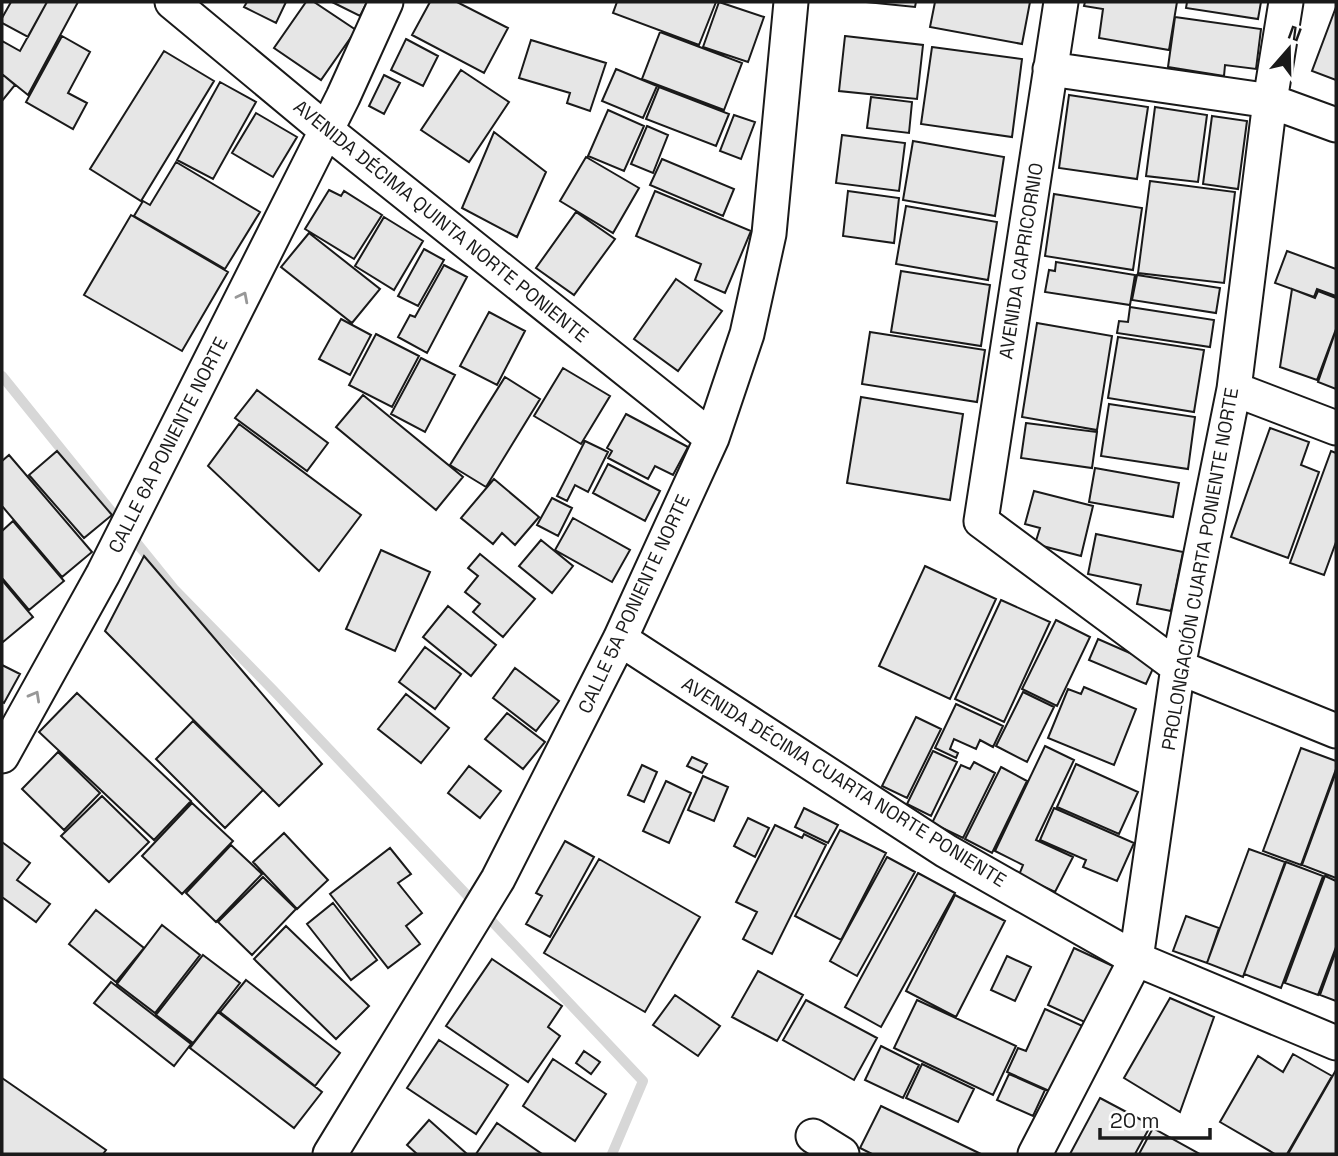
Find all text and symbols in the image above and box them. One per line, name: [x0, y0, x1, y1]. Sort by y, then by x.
north arrow: [1254, 14, 1324, 84]
text: N: [1284, 20, 1305, 47]
street label: AVENIDA DÉCIMA QUINTA NORTE PONIENTE: [288, 94, 594, 348]
street label: AVENIDA CAPRICORNIO: [993, 161, 1049, 361]
one-way arrow: [234, 292, 248, 304]
street label: CALLE 6A PONIENTE NORTE: [103, 333, 233, 557]
street label: PROLONGACIÓN CUARTA PONIENTE NORTE: [1156, 386, 1244, 752]
street label: CALLE 5A PONIENTE NORTE: [572, 491, 696, 717]
street label: AVENIDA DÉCIMA CUARTA NORTE PONIENTE: [677, 671, 1011, 893]
one-way arrow: [27, 691, 40, 704]
scale bar: [1100, 1096, 1210, 1140]
text: 20 m: [1110, 1107, 1160, 1134]

